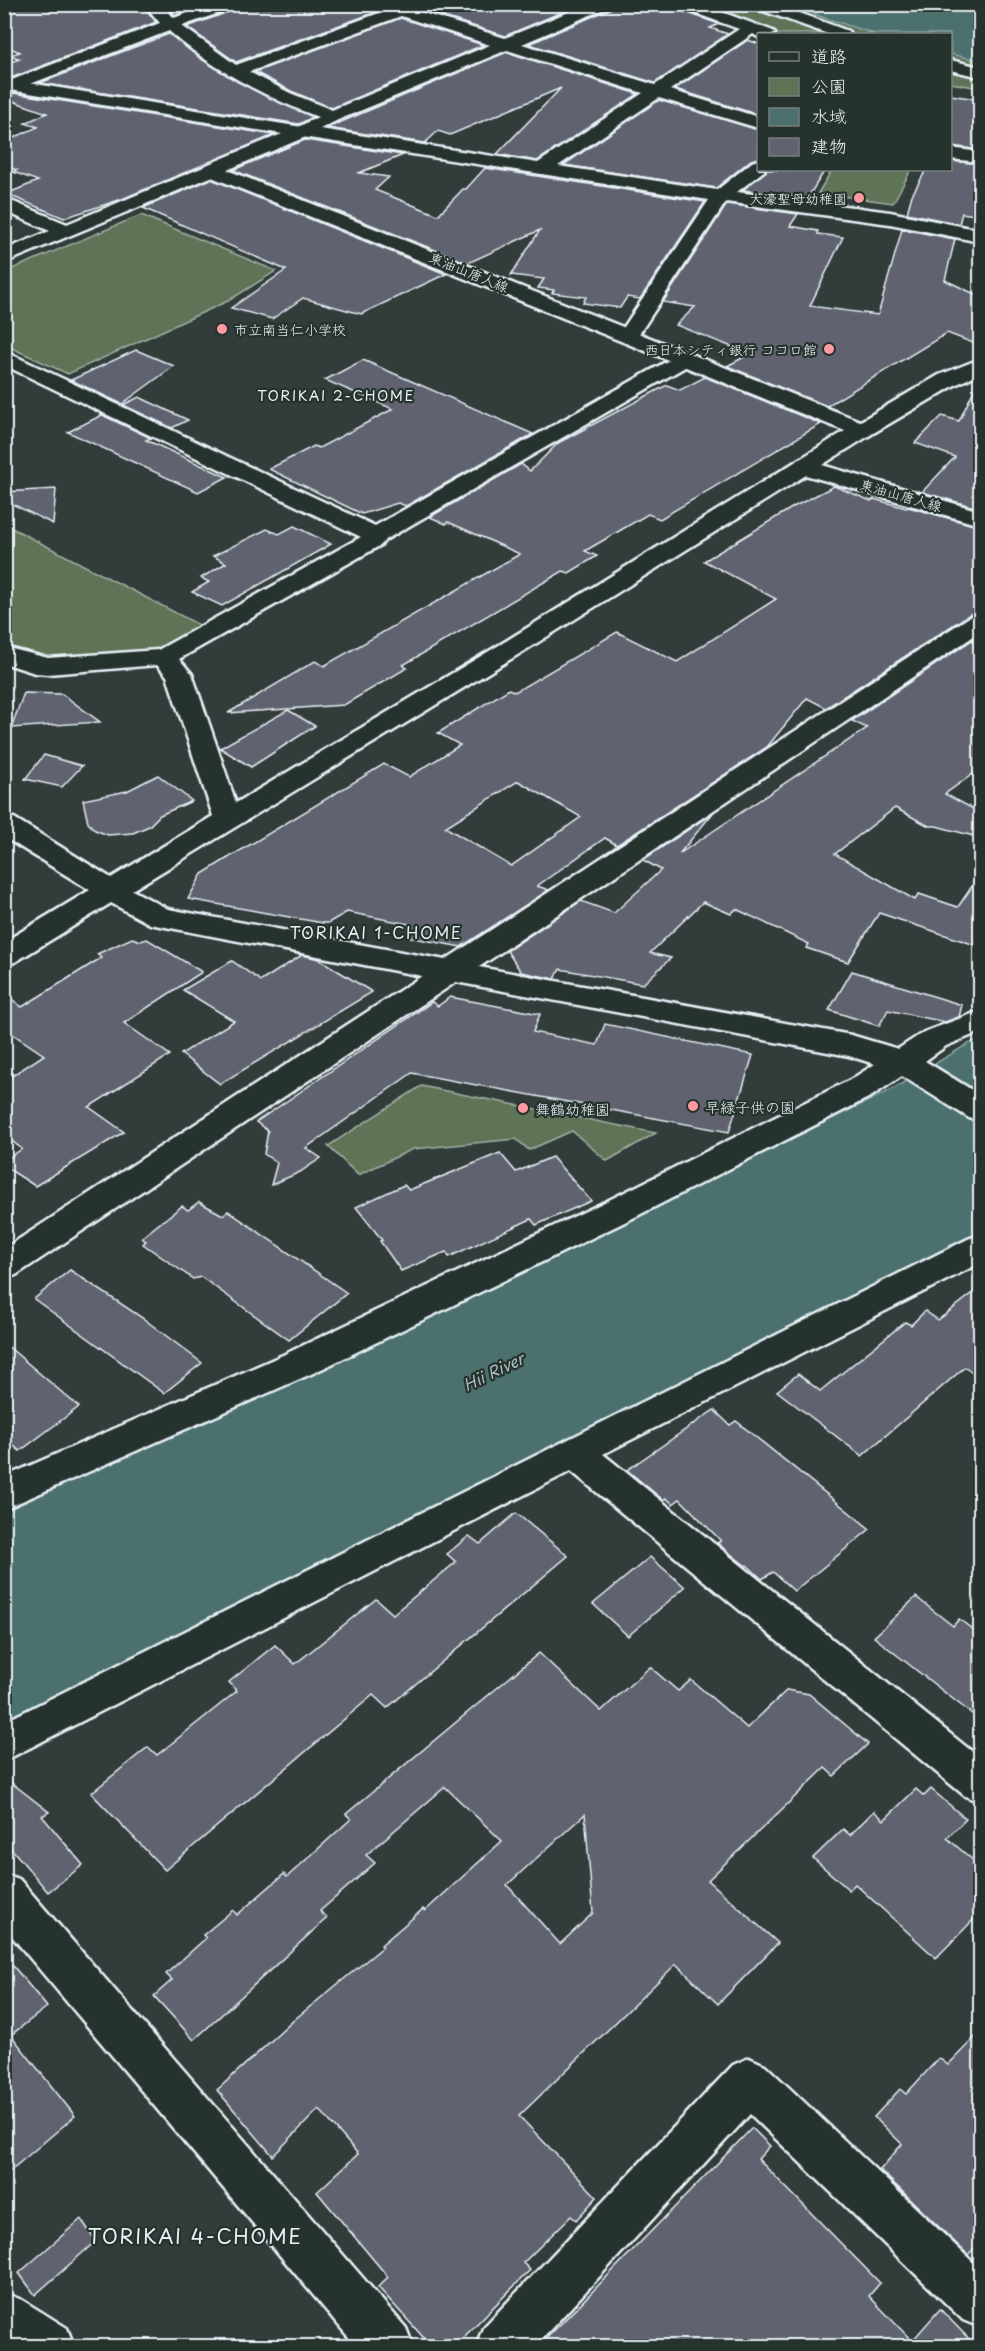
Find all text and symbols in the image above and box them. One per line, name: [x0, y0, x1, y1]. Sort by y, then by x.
legend: [757, 33, 952, 171]
text: 道路: [811, 42, 847, 69]
text: 公園: [811, 72, 847, 99]
text: 水域: [811, 102, 847, 129]
text: 建物: [811, 132, 847, 159]
place label: 大濠聖母幼稚園: [749, 188, 847, 209]
marker: 大濠聖母幼稚園: [852, 191, 866, 205]
street label: 東油山唐人線: [426, 247, 512, 297]
place label: 市立南当仁小学校: [234, 319, 346, 340]
marker: 市立南当仁小学校: [215, 322, 229, 336]
place label: 西日本シティ銀行 ココロ館: [644, 339, 817, 360]
marker: 西日本シティ銀行 ココロ館: [822, 342, 836, 356]
district label: TORIKAI 2-CHOME: [257, 385, 415, 406]
street label: 東油山唐人線: [858, 473, 944, 517]
district label: TORIKAI 1-CHOME: [290, 920, 462, 944]
place label: 早緑子供の園: [705, 1095, 795, 1118]
place label: 舞鶴幼稚園: [535, 1097, 610, 1120]
marker: 早緑子供の園: [686, 1099, 700, 1113]
marker: 舞鶴幼稚園: [516, 1101, 530, 1115]
water label: Hii River: [458, 1345, 530, 1396]
district label: TORIKAI 4-CHOME: [88, 2221, 302, 2251]

